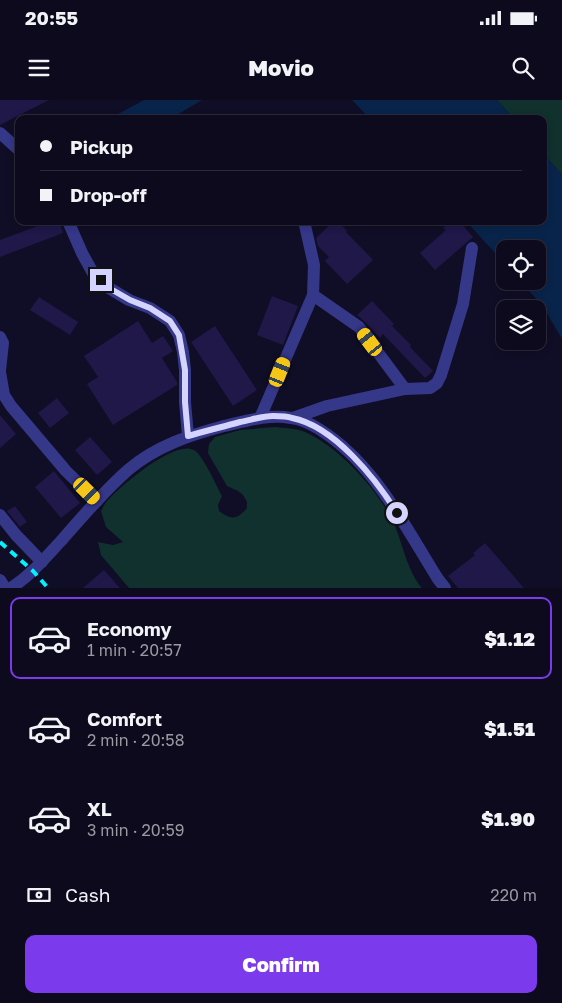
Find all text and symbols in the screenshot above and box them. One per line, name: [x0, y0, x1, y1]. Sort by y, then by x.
text: 20:55: [25, 6, 78, 29]
icon: menu: [25, 54, 53, 82]
text: Movio: [248, 54, 314, 81]
icon: search: [509, 54, 537, 82]
text: Pickup: [70, 135, 133, 158]
text: Drop-off: [70, 183, 147, 206]
map controls: [496, 240, 546, 350]
button: locate: [496, 240, 546, 290]
route end: [90, 269, 112, 291]
button: layers: [496, 300, 546, 350]
car: [354, 326, 385, 358]
car: [267, 355, 292, 389]
car: [71, 475, 102, 507]
route start: [386, 502, 408, 524]
icon: car: [27, 616, 72, 661]
text: Economy: [87, 617, 172, 640]
text: $1.12: [484, 627, 535, 650]
text: 1 min · 20:57: [87, 640, 182, 660]
icon: car: [27, 706, 72, 751]
text: Comfort: [87, 707, 162, 730]
text: $1.51: [484, 717, 535, 740]
text: 2 min · 20:58: [87, 730, 184, 750]
icon: car: [27, 796, 72, 841]
text: XL: [87, 797, 112, 820]
text: $1.90: [481, 807, 535, 830]
text: 3 min · 20:59: [87, 820, 184, 840]
icon: cash: [25, 881, 53, 909]
text: Cash: [65, 883, 110, 906]
text: 220 m: [490, 885, 537, 905]
button: Confirm: [25, 935, 537, 993]

